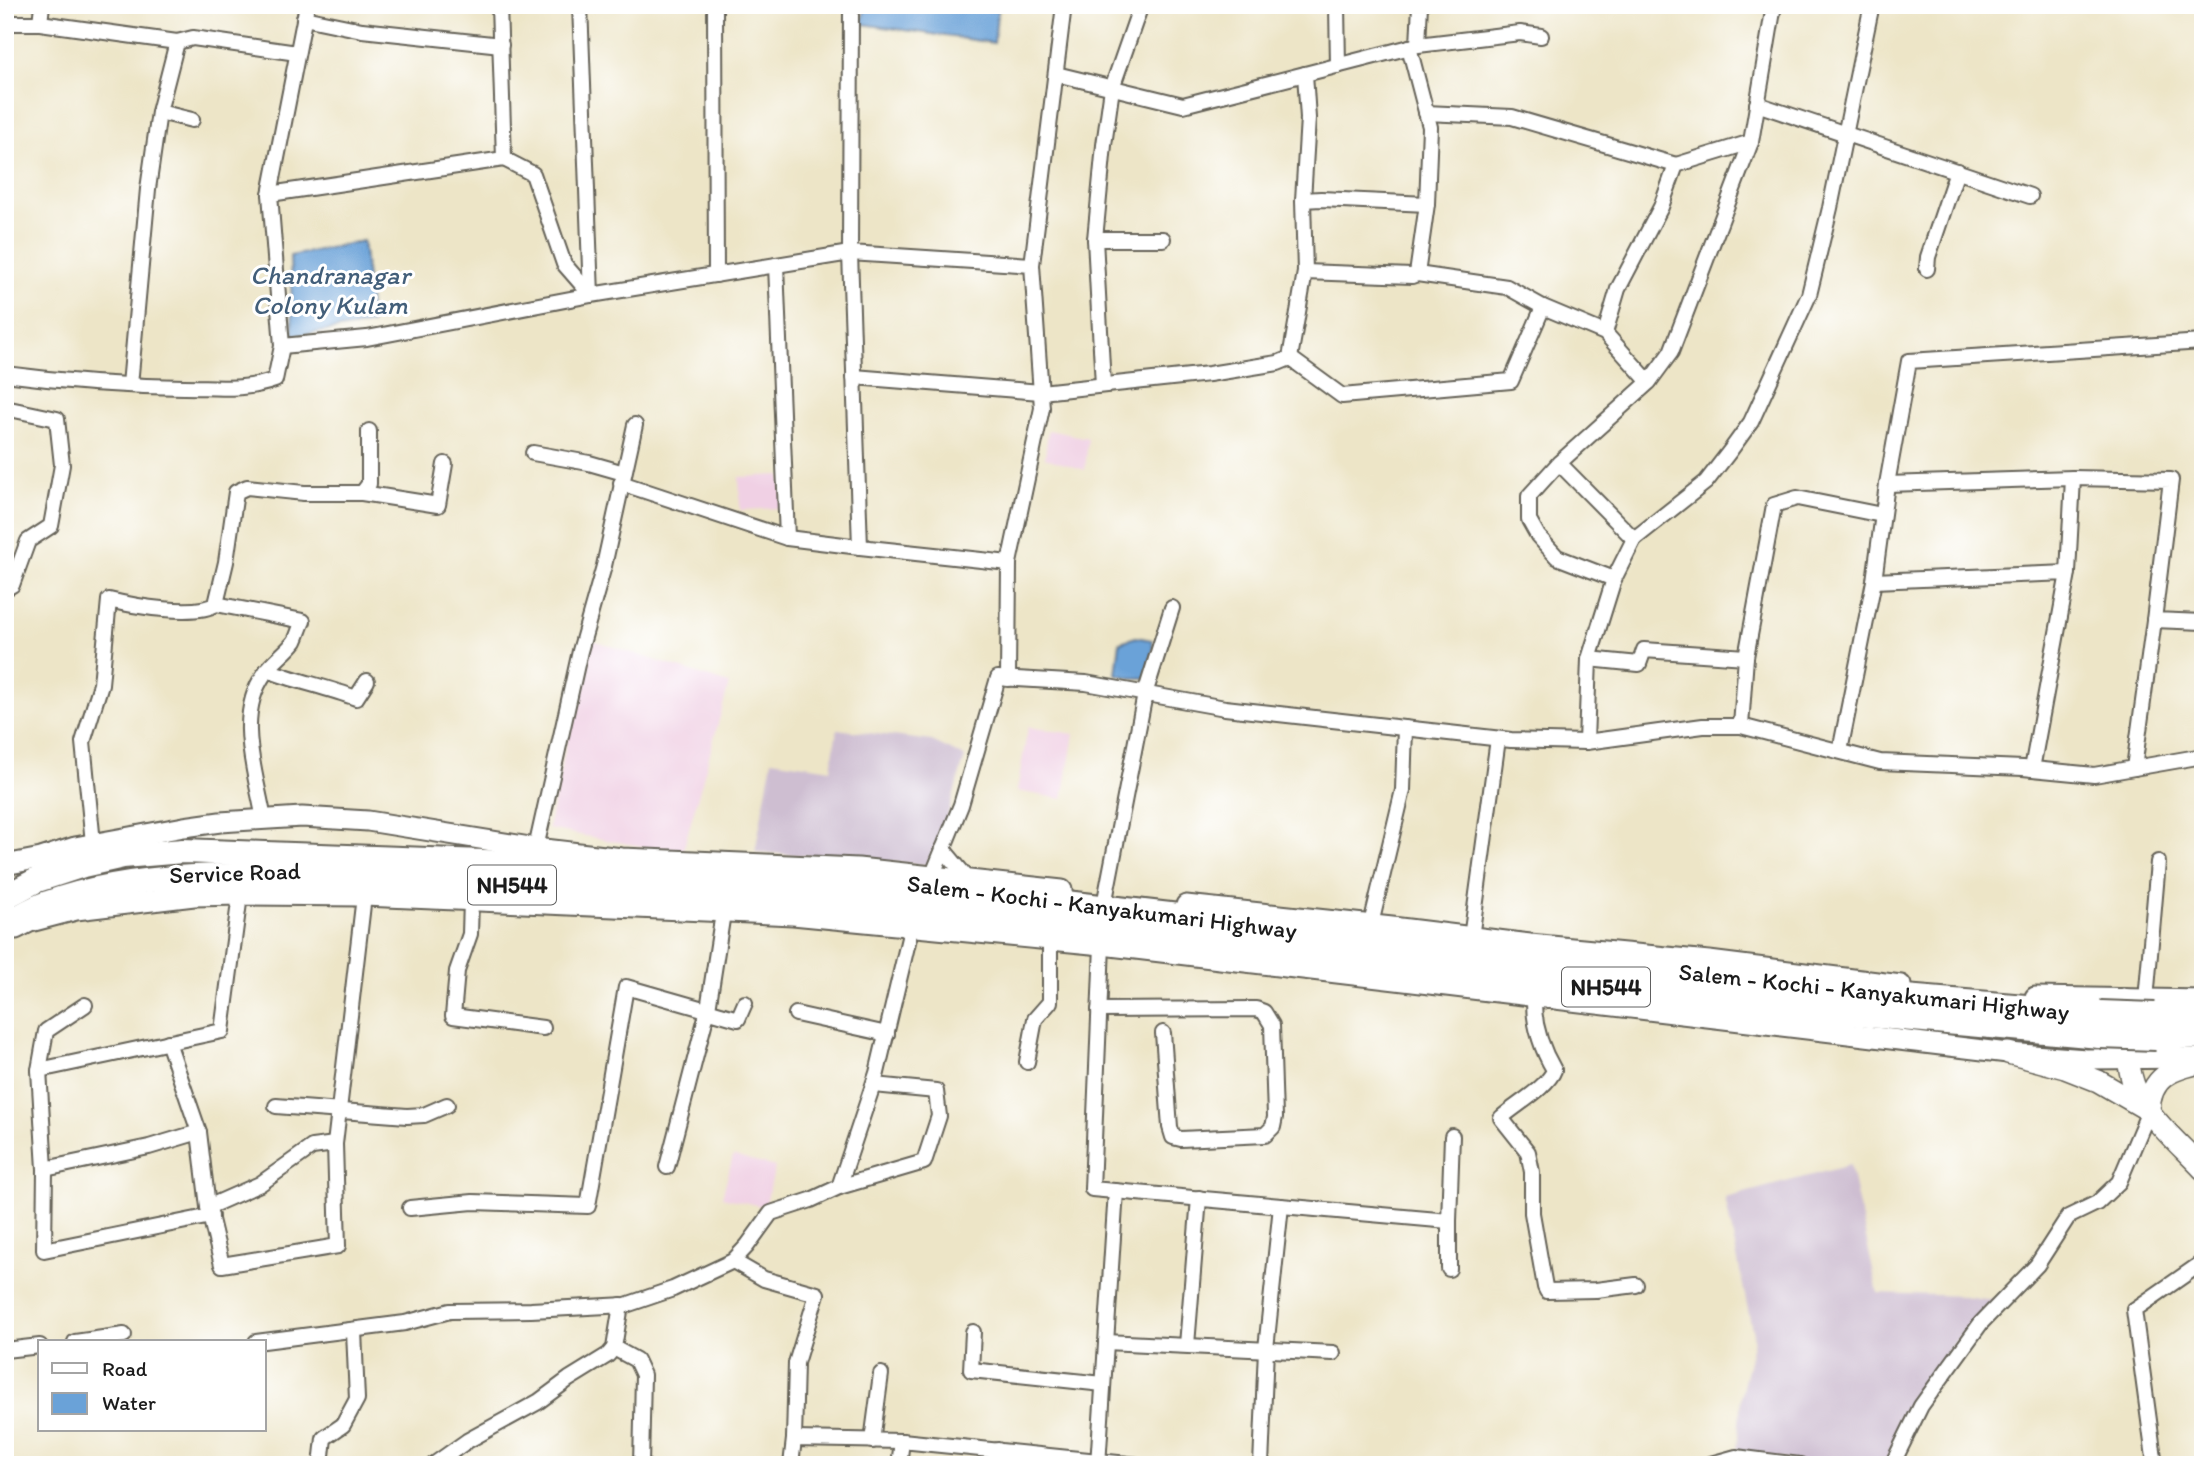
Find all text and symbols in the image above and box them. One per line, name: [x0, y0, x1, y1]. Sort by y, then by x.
water label: Chandranagar Colony Kulam: [250, 259, 413, 321]
street label: Service Road: [169, 856, 301, 889]
road number: NH544: [468, 866, 556, 904]
street label: Salem - Kochi - Kanyakumari Highway: [906, 868, 1299, 945]
street label: Salem - Kochi - Kanyakumari Highway: [1677, 957, 2071, 1026]
road number: NH544: [1562, 968, 1650, 1006]
legend: [38, 1340, 266, 1432]
text: Road: [102, 1356, 148, 1381]
text: Water: [102, 1390, 156, 1415]

